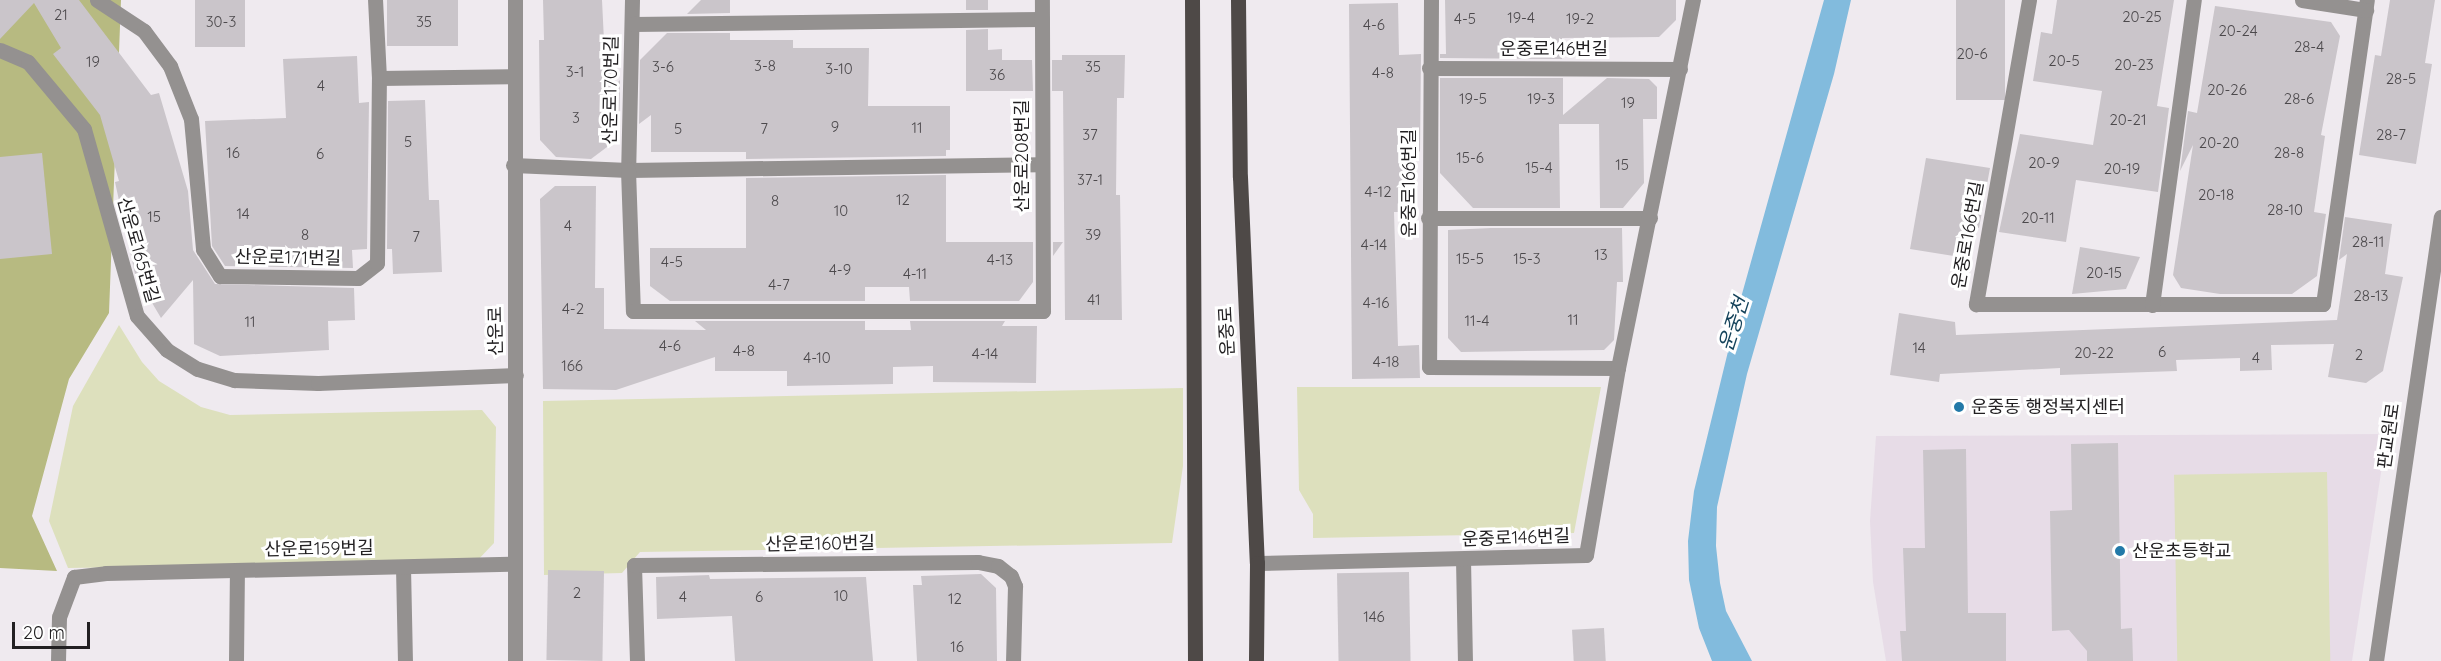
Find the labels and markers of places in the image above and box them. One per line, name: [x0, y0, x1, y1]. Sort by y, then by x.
place label: 운중동 행정복지센터: [1971, 396, 2125, 418]
marker: 운중동 행정복지센터: [1952, 400, 1966, 414]
place label: 산운초등학교: [2132, 540, 2231, 562]
marker: 산운초등학교: [2113, 544, 2127, 558]

